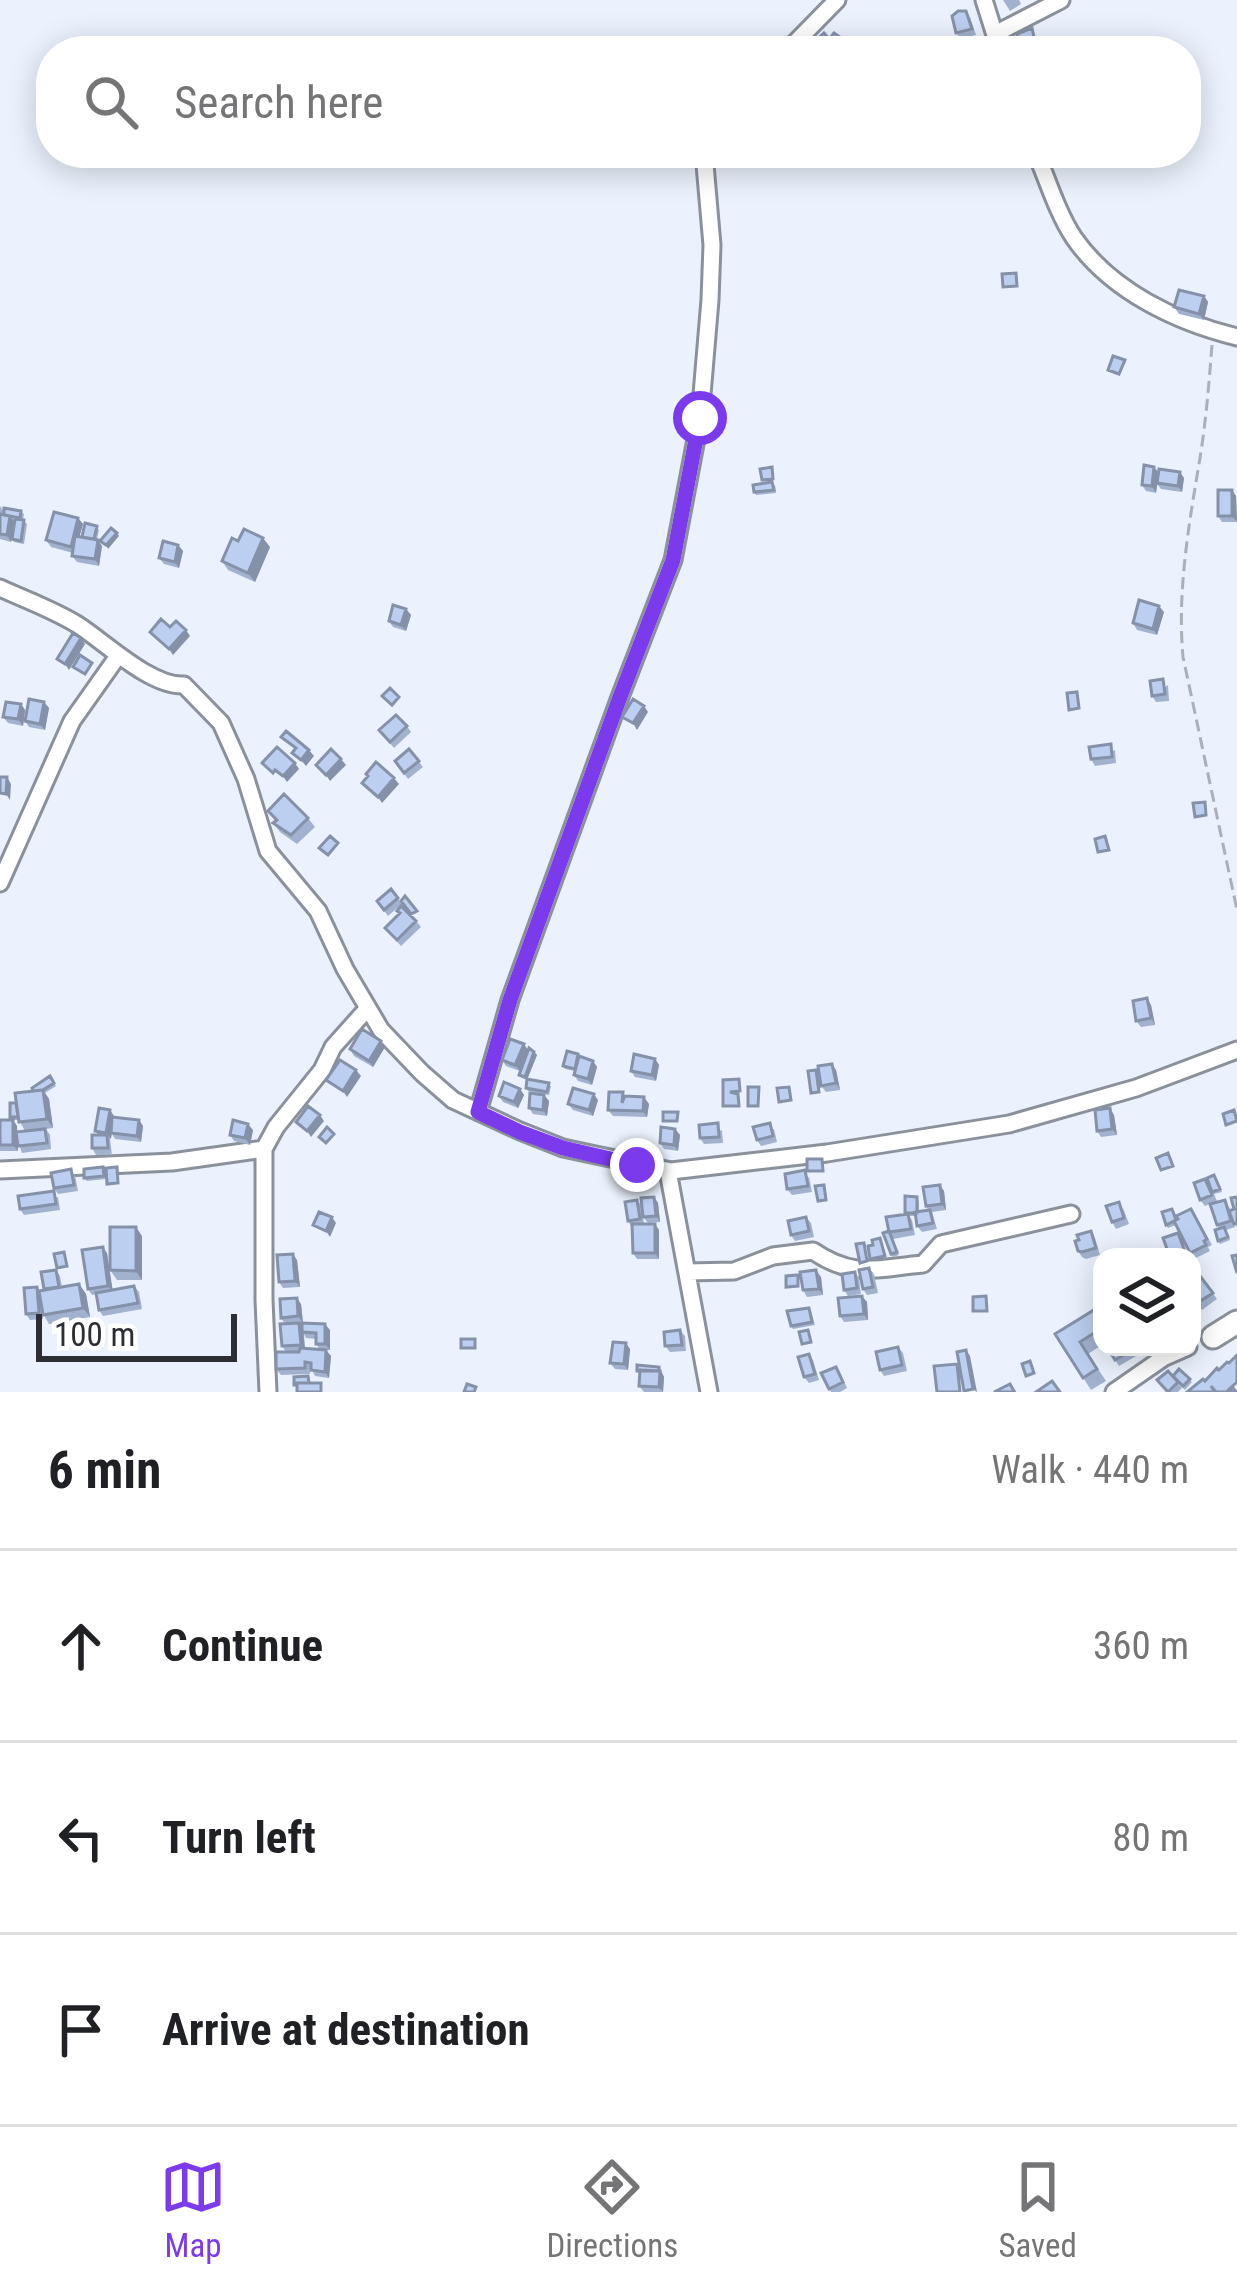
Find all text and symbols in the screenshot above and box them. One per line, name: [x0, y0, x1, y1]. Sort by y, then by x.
search box: [36, 36, 1201, 168]
icon: search: [78, 69, 144, 135]
text: Search here: [174, 76, 383, 129]
route start: [673, 391, 727, 445]
route end: [610, 1138, 664, 1192]
map controls: [1093, 1248, 1201, 1356]
button: layers: [1093, 1248, 1201, 1356]
scale bar: [36, 1308, 237, 1361]
text: 100 m: [54, 1315, 135, 1354]
text: 6 min: [48, 1441, 161, 1500]
text: Walk · 440 m: [991, 1447, 1189, 1493]
icon: ahead: [48, 1613, 114, 1679]
text: Continue: [162, 1619, 323, 1672]
text: 360 m: [1093, 1623, 1189, 1669]
icon: left: [48, 1805, 114, 1871]
text: Turn left: [162, 1811, 316, 1864]
text: 80 m: [1112, 1815, 1189, 1861]
icon: arrive: [48, 1997, 114, 2063]
text: Arrive at destination: [162, 2003, 530, 2056]
tab: Map: [160, 2154, 226, 2265]
tab: Directions: [546, 2154, 678, 2265]
tab: Saved: [998, 2154, 1077, 2265]

